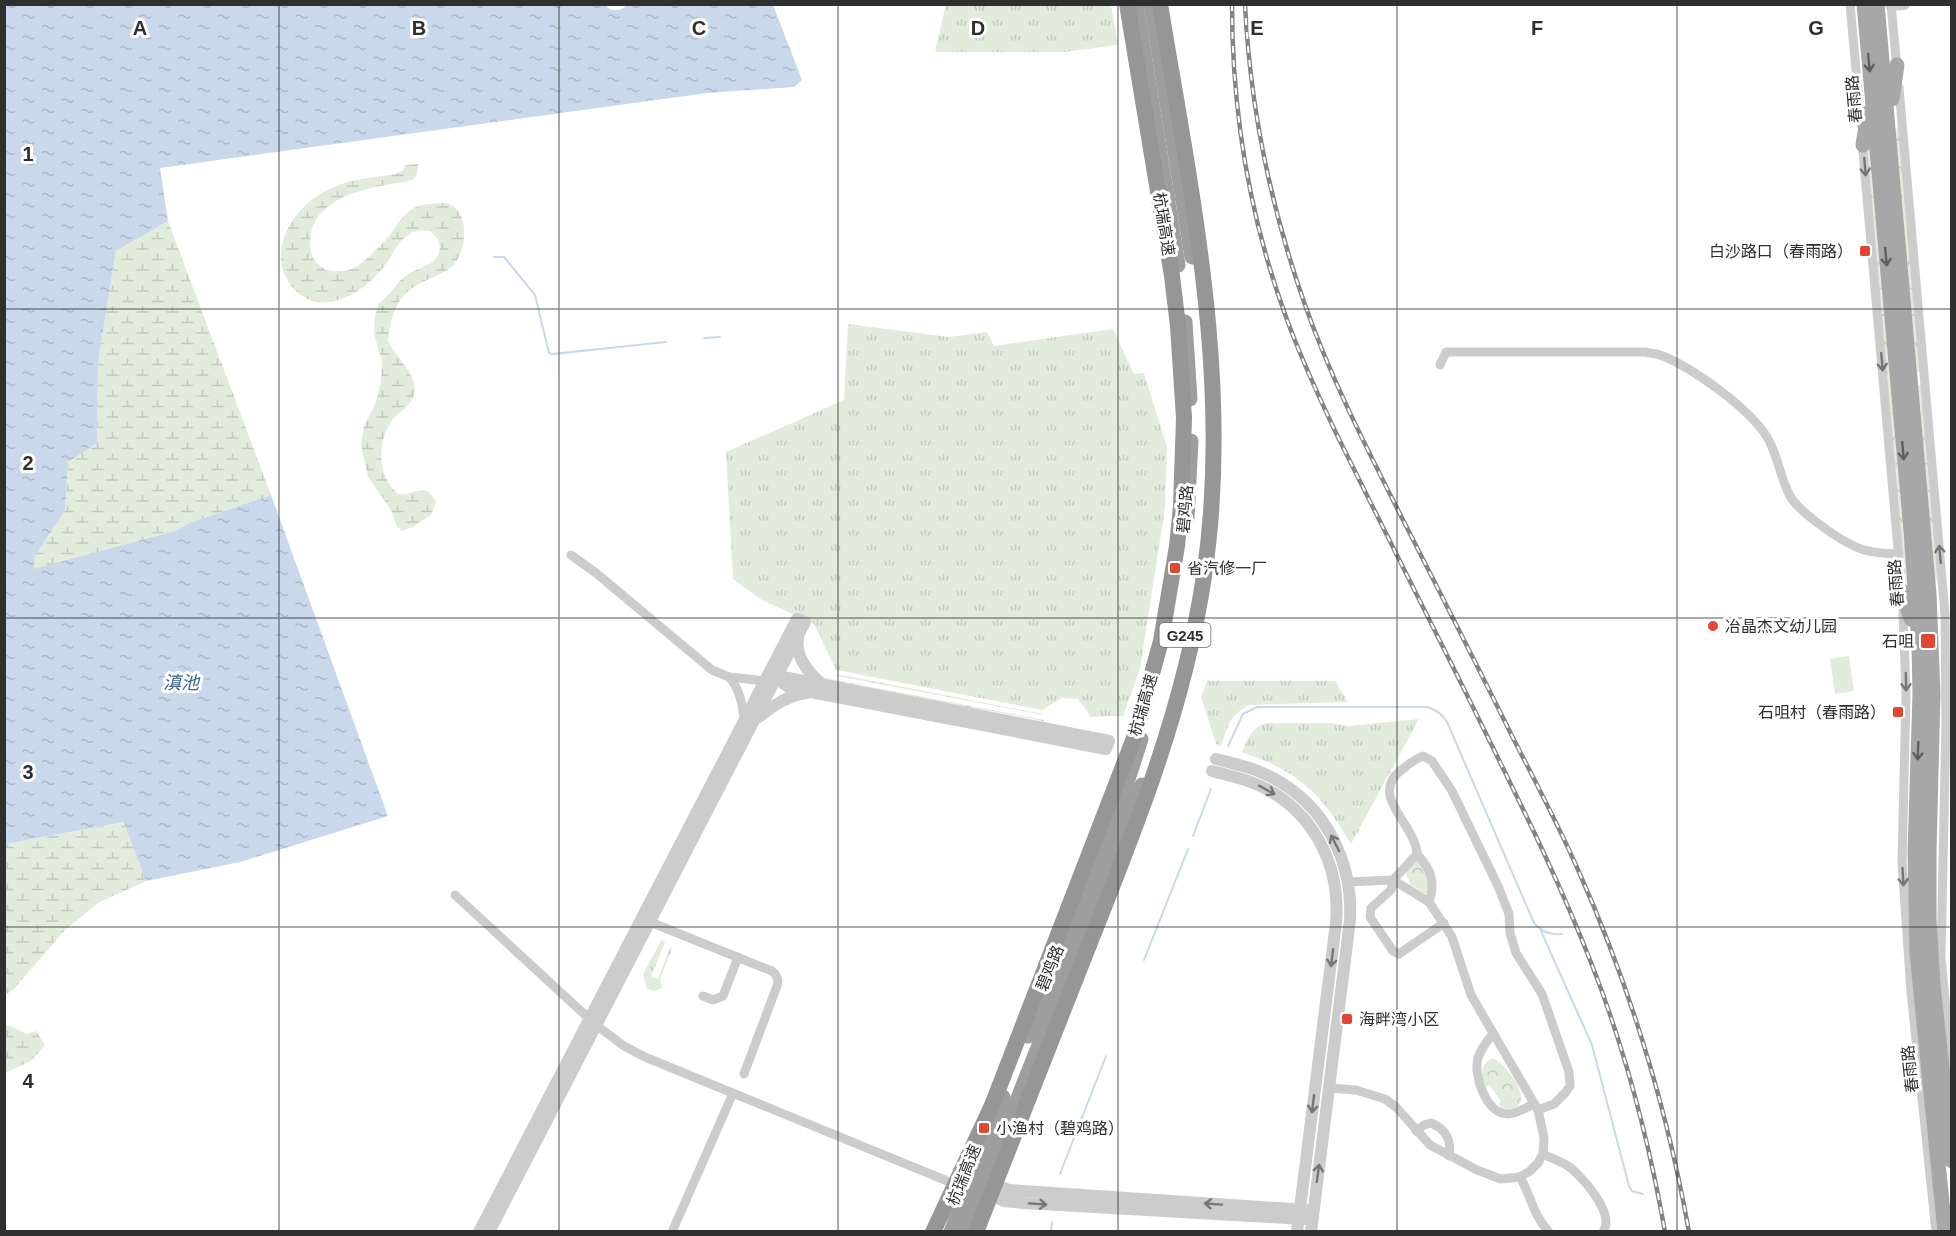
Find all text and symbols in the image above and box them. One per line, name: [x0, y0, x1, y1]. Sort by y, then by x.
text: A: [133, 17, 147, 39]
text: B: [412, 17, 426, 39]
text: C: [692, 17, 706, 39]
text: D: [971, 17, 985, 39]
text: E: [1250, 17, 1264, 39]
text: F: [1531, 17, 1543, 39]
text: G: [1808, 17, 1824, 39]
one-way arrow: [1864, 52, 1875, 72]
street label: 春雨路: [1843, 74, 1865, 124]
text: 1: [22, 143, 34, 165]
one-way arrow: [1860, 157, 1871, 177]
street label: 杭瑞高速: [1151, 191, 1177, 257]
place label: 白沙路口（春雨路）: [1709, 243, 1853, 260]
marker: 白沙路口（春雨路）: [1858, 244, 1872, 258]
one-way arrow: [1881, 247, 1892, 266]
one-way arrow: [1877, 351, 1888, 371]
one-way arrow: [1898, 441, 1909, 461]
text: 2: [22, 452, 34, 474]
street label: 碧鸡路: [1174, 484, 1196, 534]
one-way arrow: [1934, 544, 1945, 564]
street label: 春雨路: [1886, 558, 1906, 608]
place label: 省汽修一厂: [1187, 560, 1267, 577]
marker: 省汽修一厂: [1168, 561, 1182, 575]
place label: 冶晶杰文幼儿园: [1725, 618, 1837, 635]
marker: 冶晶杰文幼儿园: [1706, 619, 1720, 633]
road number: G245: [1160, 623, 1210, 647]
marker: 石咀: [1919, 632, 1937, 650]
place label: 石咀: [1882, 633, 1914, 650]
one-way arrow: [1900, 671, 1912, 691]
street label: 杭瑞高速: [1126, 672, 1160, 738]
water label: 滇池: [163, 673, 201, 693]
place label: 石咀村（春雨路）: [1758, 704, 1886, 721]
marker: 石咀村（春雨路）: [1891, 705, 1905, 719]
one-way arrow: [1913, 740, 1924, 760]
text: 3: [22, 761, 34, 783]
one-way arrow: [1258, 784, 1275, 796]
one-way arrow: [1329, 834, 1340, 852]
one-way arrow: [1898, 866, 1909, 886]
street label: 碧鸡路: [1033, 943, 1067, 993]
one-way arrow: [1326, 948, 1337, 967]
place label: 海畔湾小区: [1359, 1011, 1439, 1028]
marker: 海畔湾小区: [1340, 1012, 1354, 1026]
street label: 春雨路: [1899, 1044, 1921, 1094]
text: 4: [22, 1070, 34, 1092]
one-way arrow: [1307, 1094, 1318, 1114]
place label: 小渔村（碧鸡路）: [996, 1120, 1124, 1137]
marker: 小渔村（碧鸡路）: [977, 1121, 991, 1135]
street label: 杭瑞高速: [944, 1142, 984, 1208]
one-way arrow: [1313, 1164, 1324, 1184]
one-way arrow: [1204, 1198, 1224, 1209]
one-way arrow: [1027, 1199, 1047, 1210]

